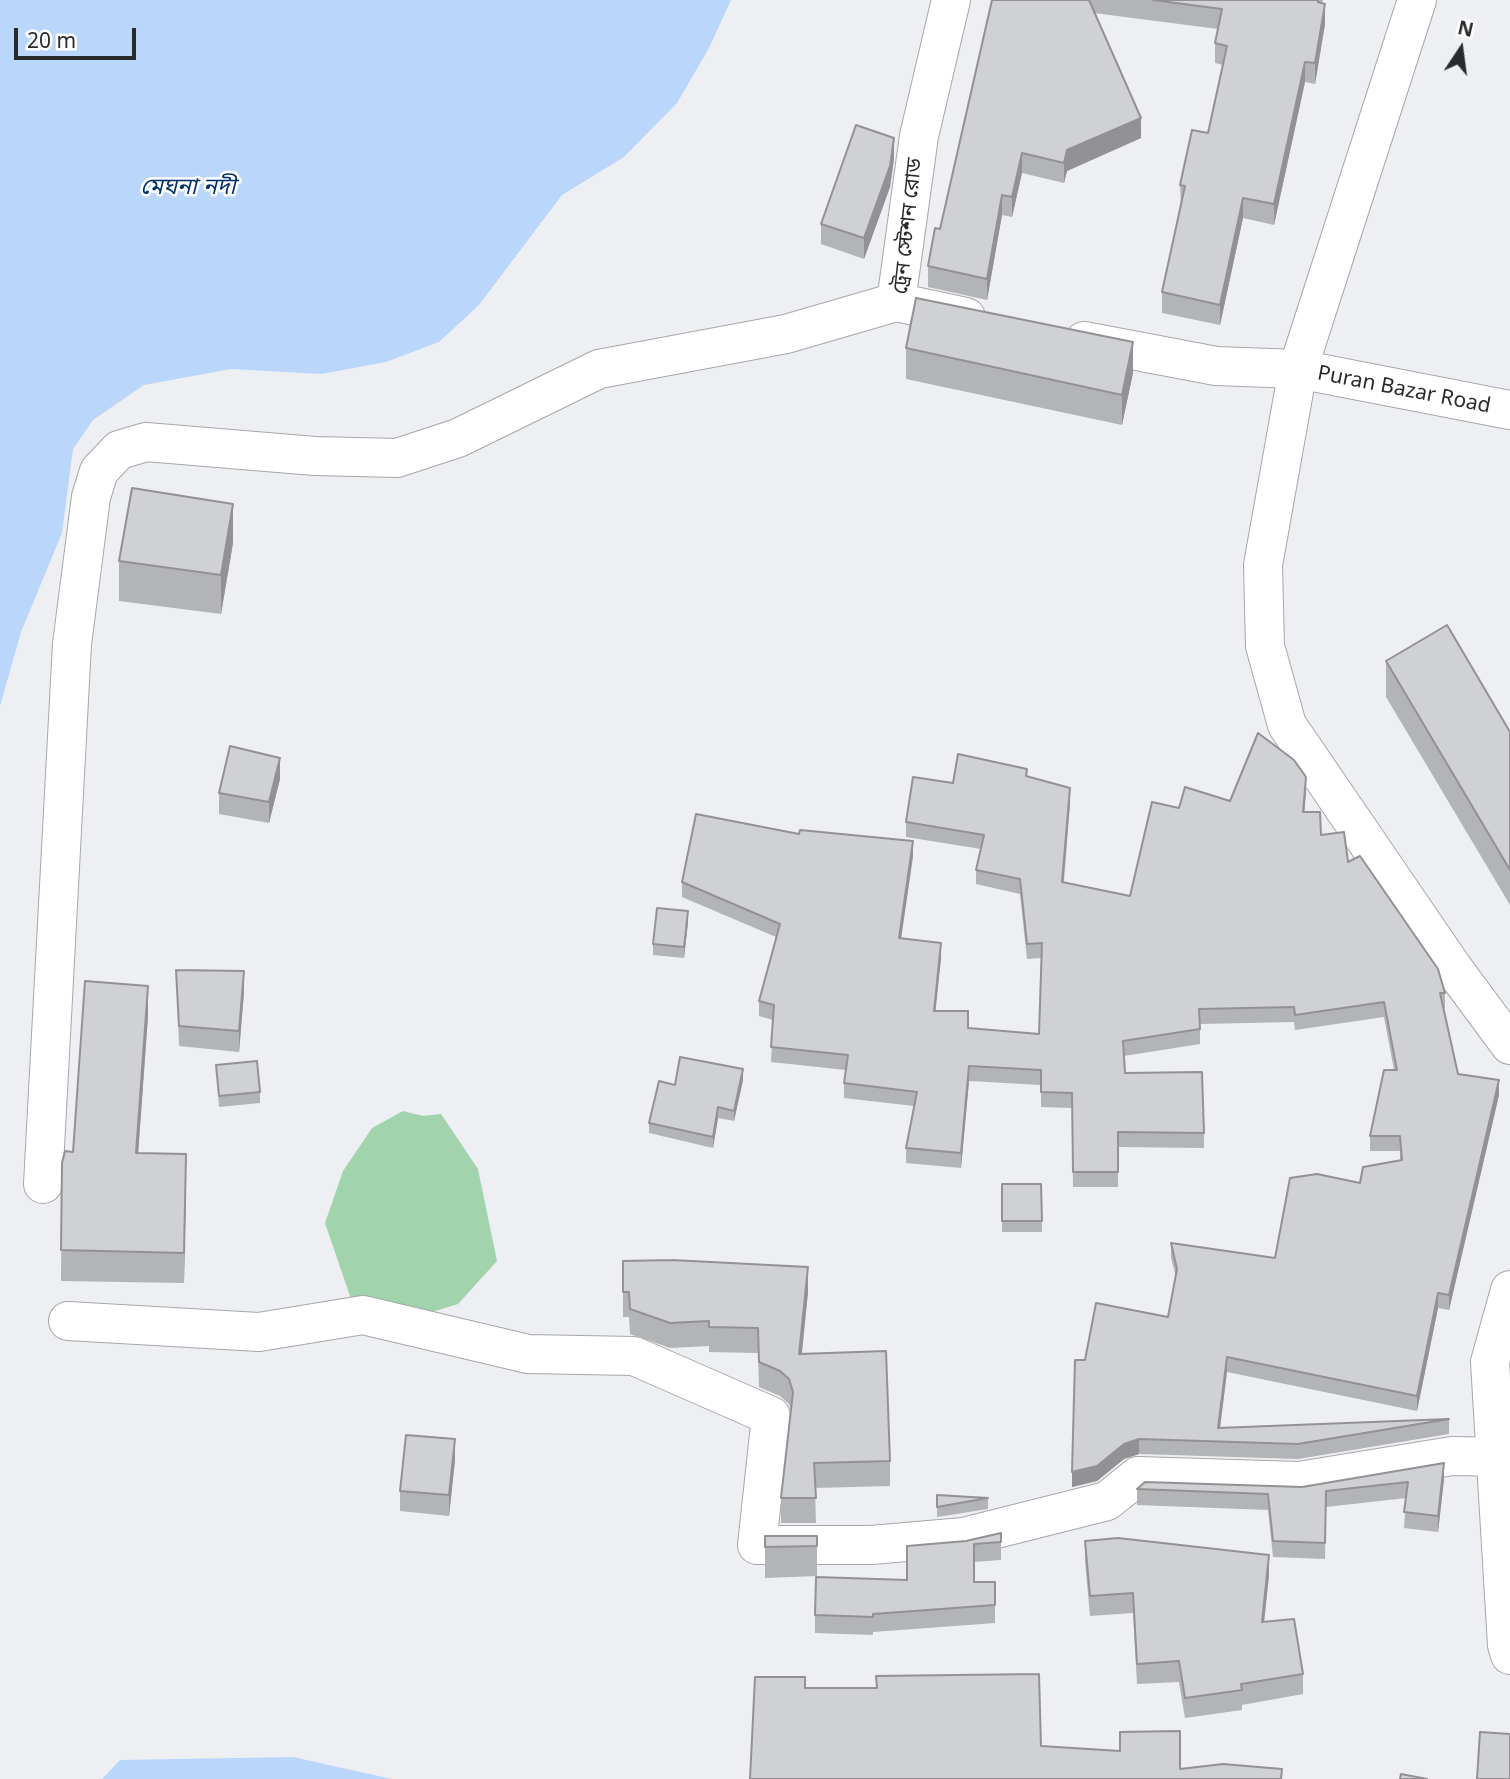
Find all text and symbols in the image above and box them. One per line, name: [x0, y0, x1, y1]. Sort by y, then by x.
scale bar: [18, 14, 140, 58]
north arrow: [1426, 14, 1496, 84]
text: N: [1455, 14, 1476, 43]
text: 20 m: [27, 26, 76, 54]
street label: ট্রেন স্টেশন রোড: [888, 157, 928, 295]
water label: মেঘনা নদী: [140, 173, 236, 201]
street label: Puran Bazar Road: [1315, 361, 1493, 419]

